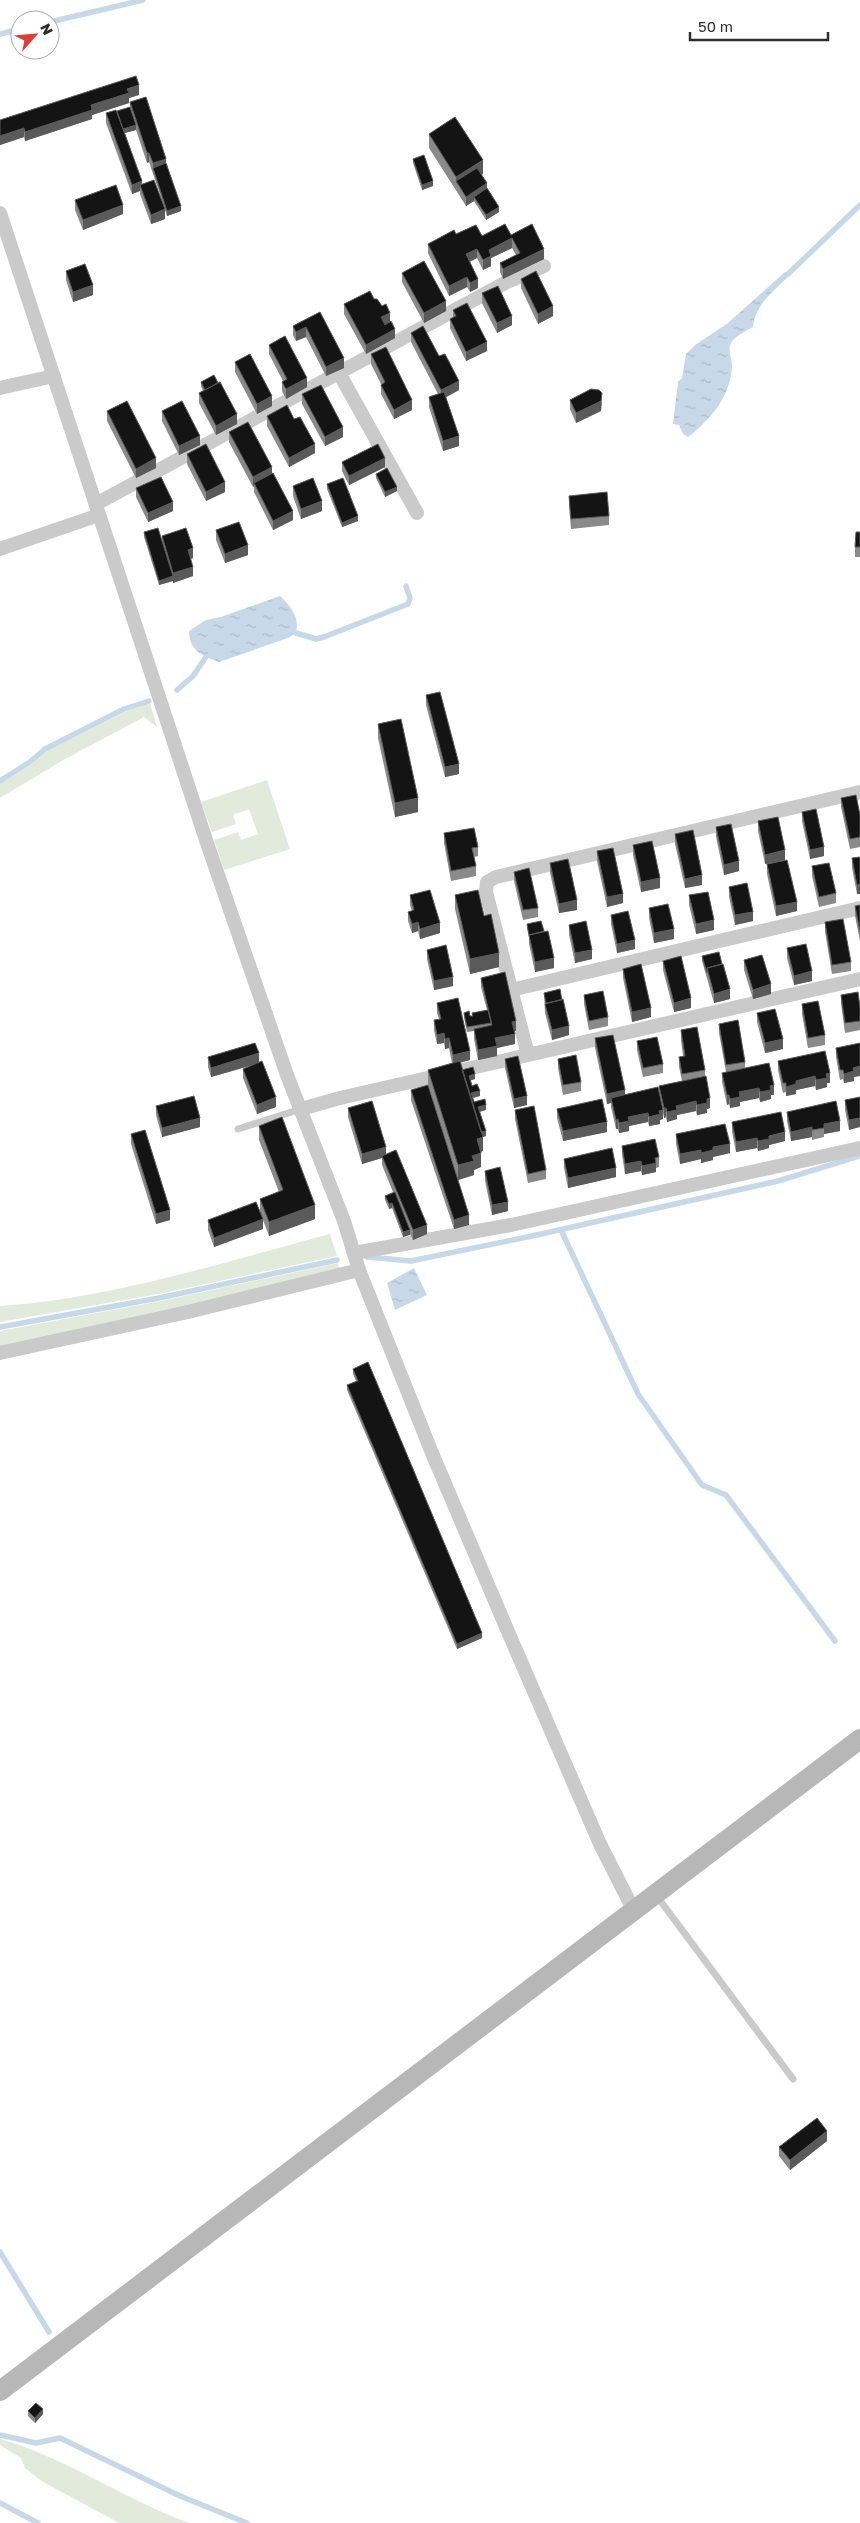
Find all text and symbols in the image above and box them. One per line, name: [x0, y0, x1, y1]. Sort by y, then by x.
north arrow: [10, 10, 60, 60]
scale bar: [690, 10, 828, 42]
text: 50 m: [698, 17, 733, 35]
text: N: [37, 20, 57, 37]

